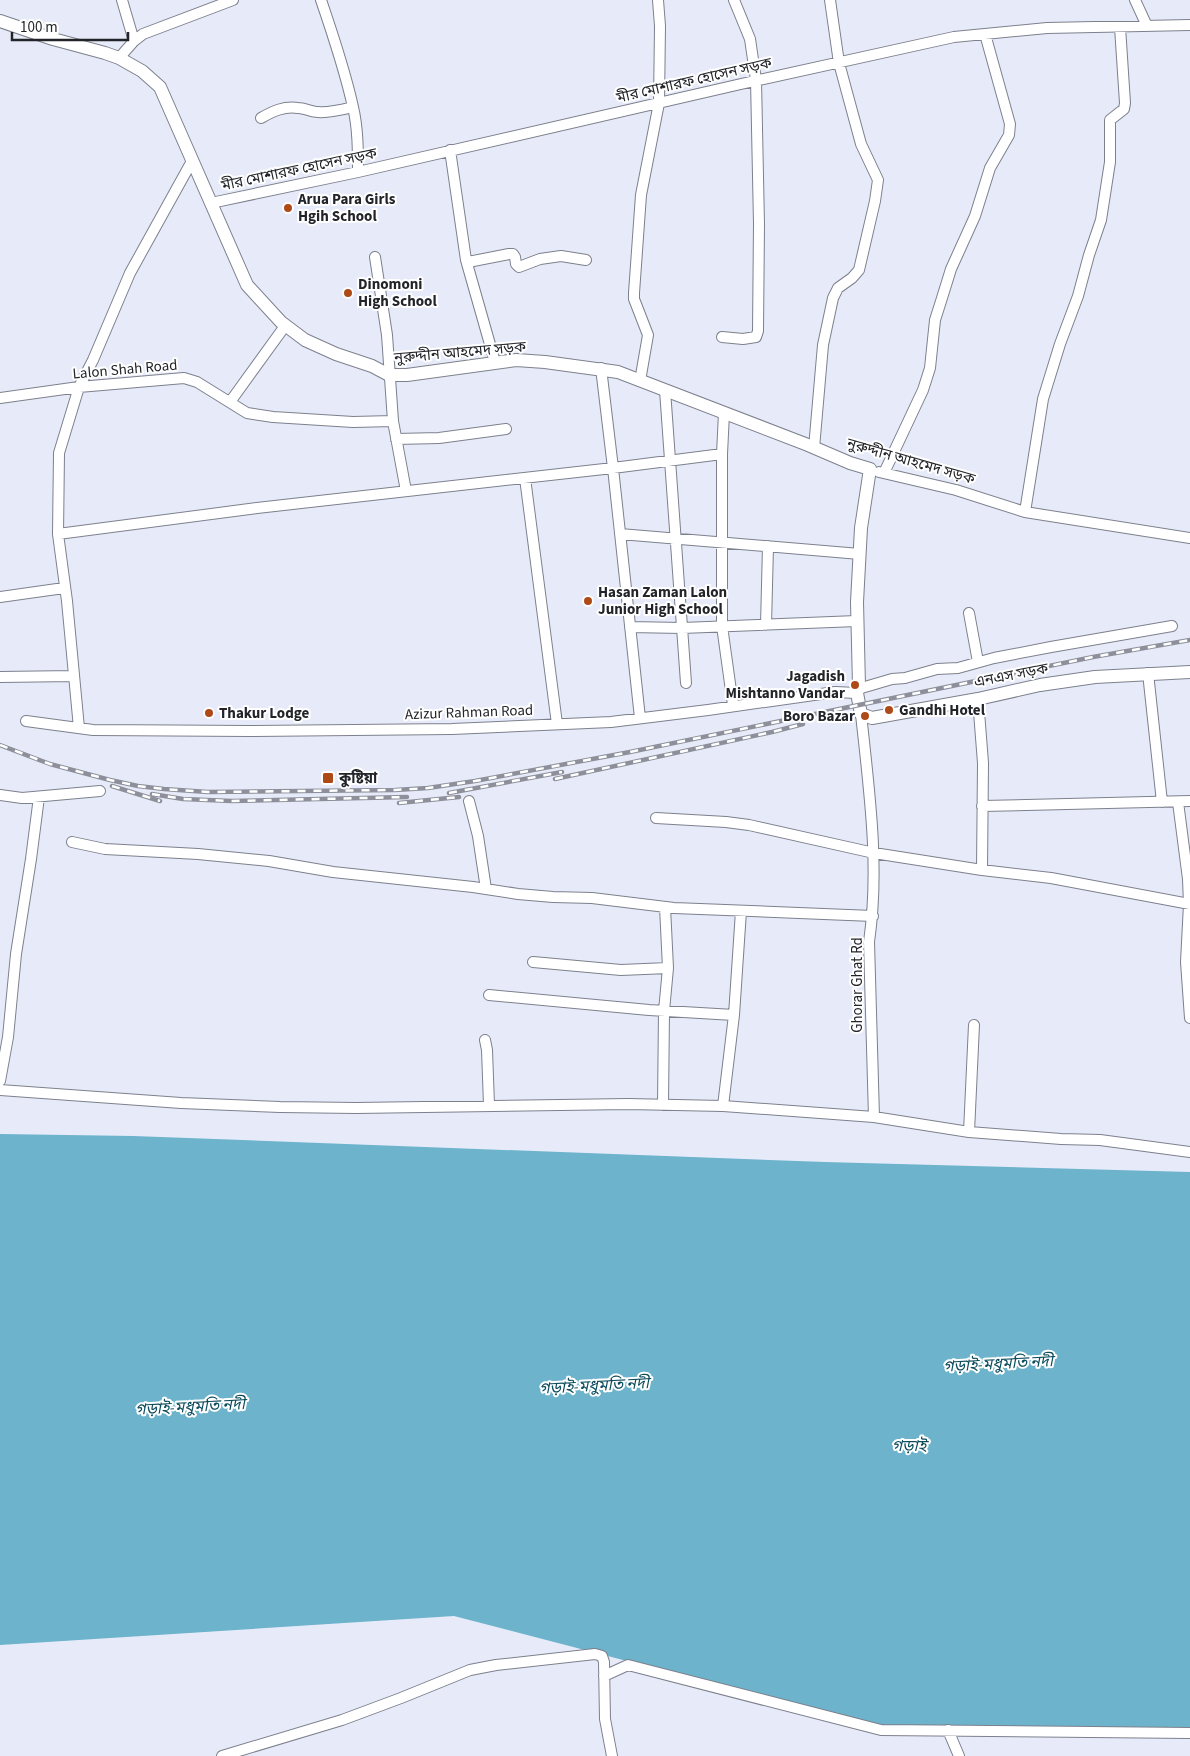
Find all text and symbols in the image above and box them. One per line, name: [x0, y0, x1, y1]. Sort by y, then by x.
scale bar: [12, 10, 129, 42]
text: 100 m: [20, 17, 58, 38]
street label: মীর মোশারফ হোসেন সড়ক: [613, 52, 775, 109]
street label: মীর মোশারফ হোসেন সড়ক: [218, 143, 380, 196]
place label: Arua Para Girls Hgih School: [297, 189, 396, 227]
marker: Arua Para Girls Hgih School: [282, 202, 294, 214]
place label: Dinomoni High School: [358, 274, 437, 312]
marker: Dinomoni High School: [342, 287, 354, 299]
street label: নুরুদ্দীন আহমেদ সড়ক: [392, 336, 528, 369]
street label: Lalon Shah Road: [72, 354, 178, 385]
street label: নুরুদ্দীন আহমেদ সড়ক: [843, 433, 978, 490]
place label: Hasan Zaman Lalon Junior High School: [598, 582, 727, 620]
marker: Hasan Zaman Lalon Junior High School: [582, 595, 594, 607]
street label: এনএস সড়ক: [972, 658, 1051, 693]
place label: Jagadish Mishtanno Vandar: [726, 666, 845, 704]
marker: Jagadish Mishtanno Vandar: [849, 679, 861, 691]
street label: Azizur Rahman Road: [404, 700, 534, 725]
place label: Gandhi Hotel: [899, 700, 986, 721]
place label: Thakur Lodge: [219, 703, 309, 724]
marker: Gandhi Hotel: [883, 704, 895, 716]
place label: Boro Bazar: [783, 706, 855, 727]
marker: Thakur Lodge: [203, 707, 215, 719]
marker: Boro Bazar: [859, 710, 871, 722]
place label: কুষ্টিয়া: [338, 768, 378, 789]
marker: কুষ্টিয়া: [321, 771, 335, 785]
street label: Ghorar Ghat Rd: [847, 937, 868, 1033]
water label: গড়াই-মধুমতি নদী: [943, 1350, 1056, 1378]
water label: গড়াই-মধুমতি নদী: [539, 1372, 652, 1400]
water label: গড়াই-মধুমতি নদী: [135, 1393, 248, 1421]
water label: গড়াই: [892, 1435, 930, 1457]

